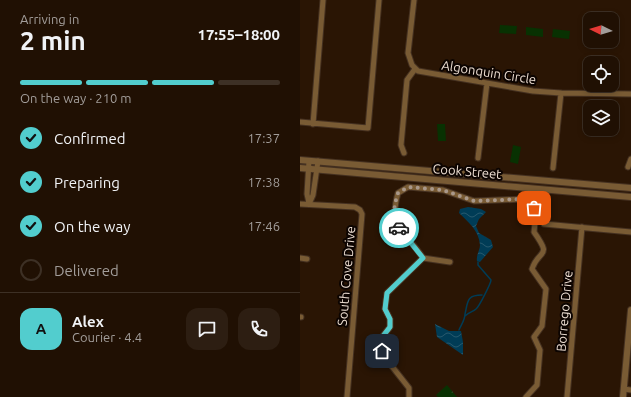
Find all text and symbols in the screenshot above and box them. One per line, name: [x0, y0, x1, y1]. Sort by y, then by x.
text: Arriving in: [20, 12, 79, 26]
north arrow: [583, 12, 619, 48]
map controls: [583, 12, 619, 136]
text: 2 min: [20, 26, 86, 55]
text: 17:55–18:00: [197, 26, 280, 43]
button: locate: [583, 56, 619, 92]
street label: Algonquin Circle: [441, 58, 537, 86]
text: On the way · 210 m: [20, 91, 132, 105]
button: layers: [583, 100, 619, 136]
icon: check: [20, 127, 42, 149]
text: Confirmed: [54, 130, 126, 147]
text: 17:37: [247, 131, 280, 145]
street label: Cook Street: [432, 161, 502, 181]
icon: check: [20, 171, 42, 193]
text: Preparing: [54, 174, 120, 191]
text: 17:38: [247, 175, 280, 189]
pin: [517, 191, 551, 225]
icon: bag: [523, 197, 545, 219]
courier: [379, 208, 419, 248]
icon: check: [20, 215, 42, 237]
icon: car: [388, 217, 410, 239]
text: On the way: [54, 218, 130, 235]
text: 17:46: [247, 219, 280, 233]
street label: South Cove Drive: [335, 226, 357, 326]
text: Delivered: [54, 262, 119, 279]
street label: Borrego Drive: [553, 270, 575, 352]
button: chat: [186, 308, 228, 350]
button: phone: [238, 308, 280, 350]
text: Alex: [72, 313, 104, 330]
text: A: [36, 320, 46, 337]
text: Courier · 4.4: [72, 330, 142, 344]
pin: [365, 334, 399, 368]
icon: home: [371, 340, 393, 362]

